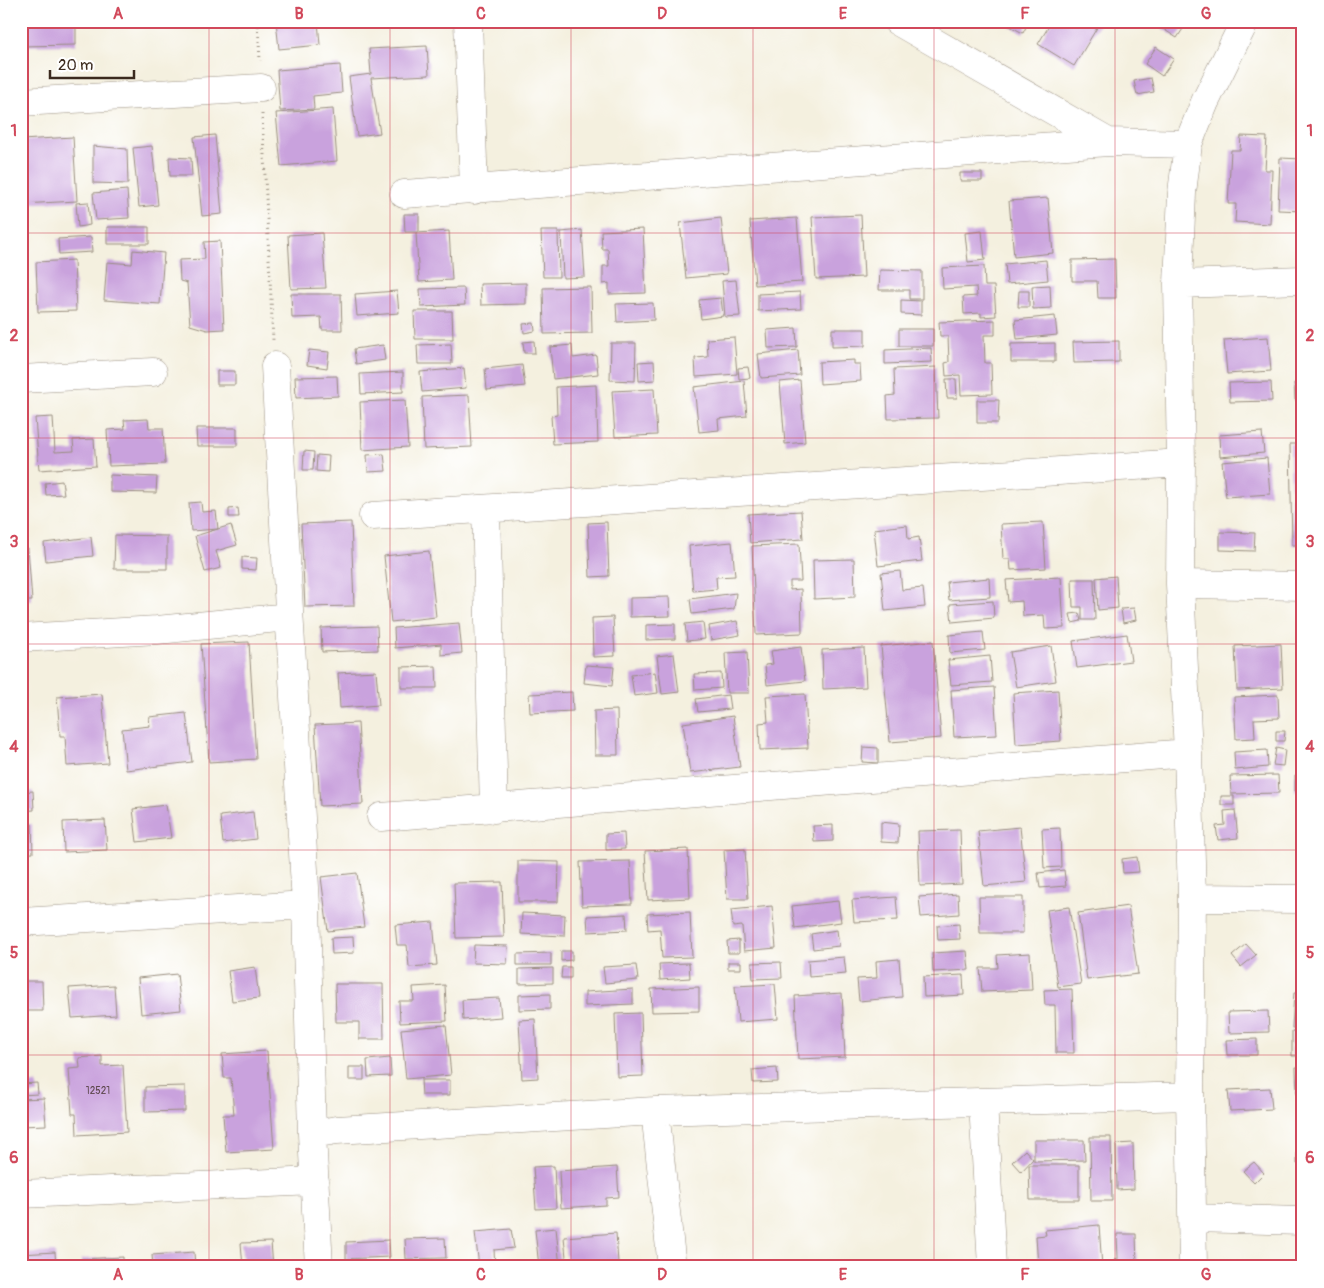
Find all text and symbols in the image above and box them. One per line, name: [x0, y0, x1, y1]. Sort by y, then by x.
text: A: [113, 4, 124, 24]
text: B: [294, 4, 304, 24]
text: C: [476, 4, 486, 24]
text: D: [657, 4, 667, 24]
text: E: [839, 4, 848, 24]
text: F: [1020, 4, 1030, 24]
text: G: [1201, 4, 1212, 24]
scale bar: [50, 48, 134, 80]
text: 20 m: [58, 56, 93, 75]
text: 1: [11, 121, 17, 141]
text: 1: [1307, 121, 1313, 141]
text: 2: [10, 326, 19, 346]
text: 2: [1306, 326, 1315, 346]
text: 3: [10, 532, 19, 552]
text: 3: [1306, 532, 1315, 552]
text: 4: [9, 737, 19, 757]
text: 4: [1305, 737, 1315, 757]
text: 5: [10, 943, 19, 963]
text: 5: [1306, 943, 1315, 963]
house number: 12521: [86, 1085, 110, 1097]
text: 6: [9, 1148, 19, 1168]
text: 6: [1305, 1148, 1315, 1168]
text: A: [113, 1265, 124, 1285]
text: B: [294, 1265, 304, 1285]
text: C: [476, 1265, 486, 1285]
text: D: [657, 1265, 667, 1285]
text: E: [839, 1265, 848, 1285]
text: F: [1020, 1265, 1030, 1285]
text: G: [1201, 1265, 1212, 1285]

